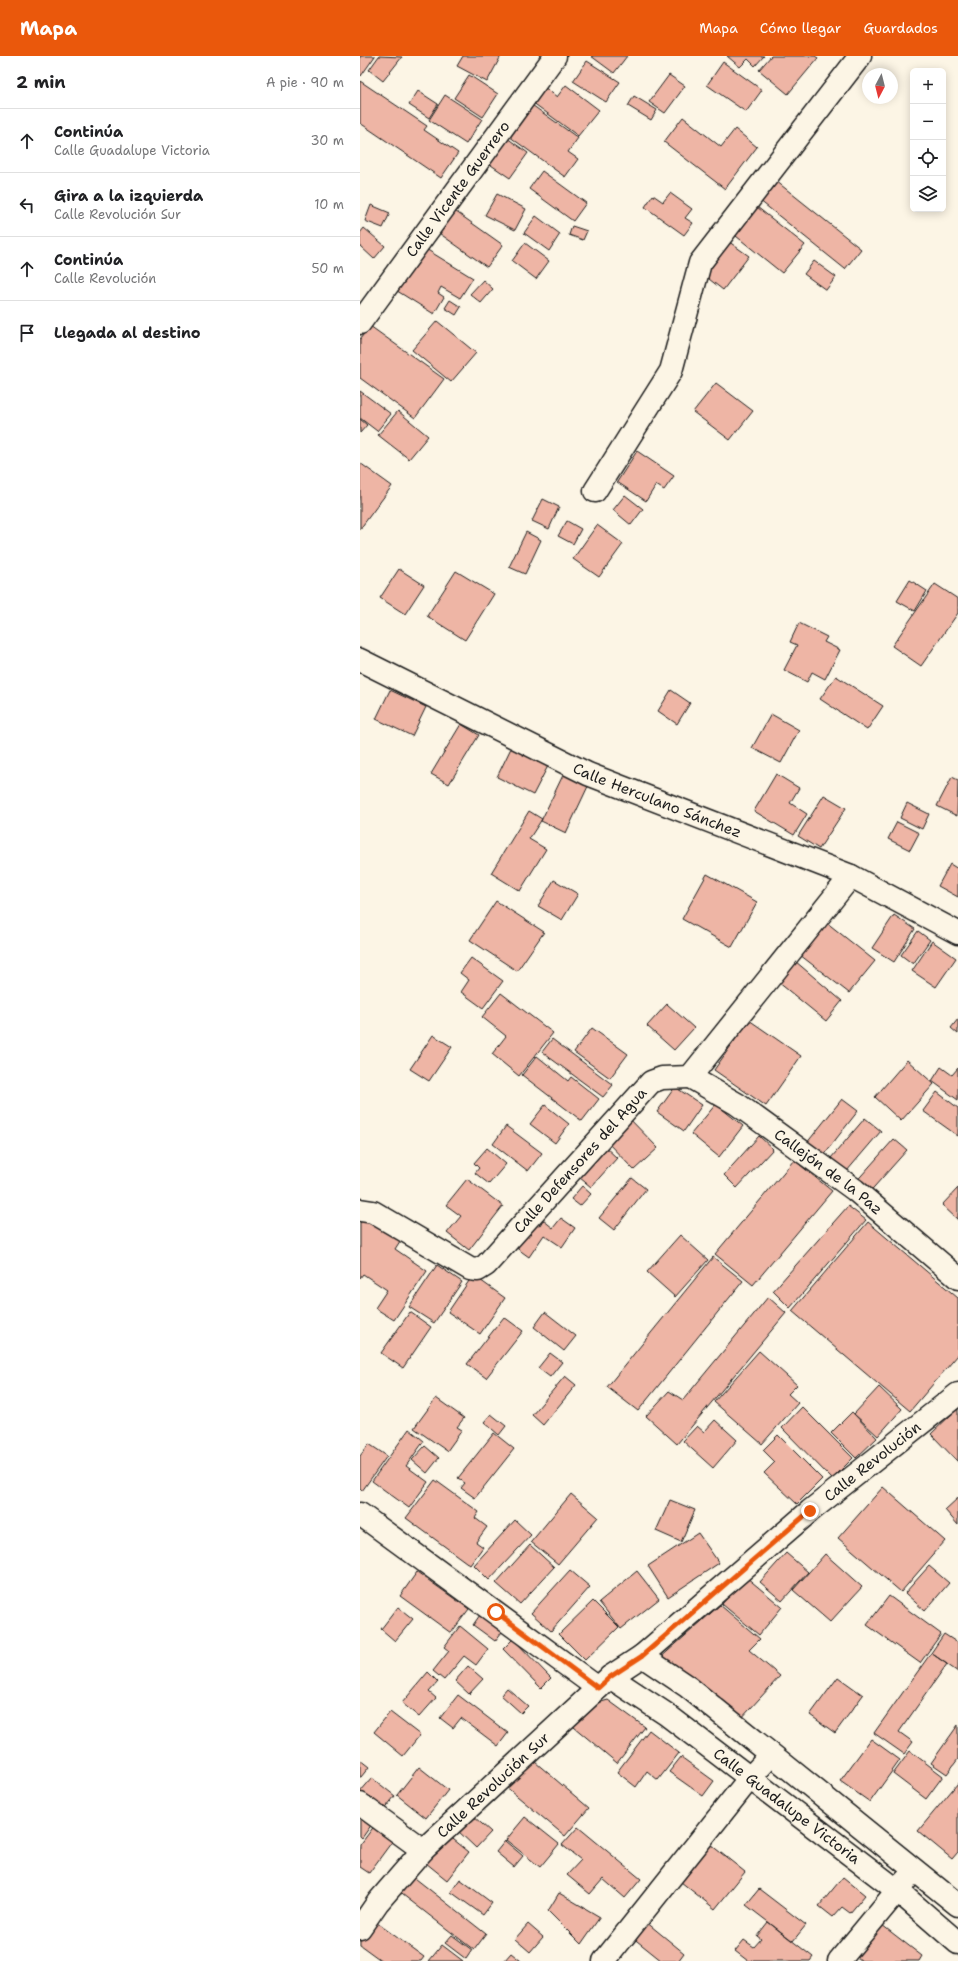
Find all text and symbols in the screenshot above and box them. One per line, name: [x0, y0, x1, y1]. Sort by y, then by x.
text: Mapa: [20, 16, 77, 41]
text: Mapa: [699, 19, 738, 37]
text: Cómo llegar: [760, 19, 841, 37]
text: Guardados: [863, 19, 938, 37]
north arrow: [862, 68, 898, 104]
map controls: [910, 68, 946, 212]
button: +: [910, 68, 946, 104]
text: 2 min: [16, 71, 66, 93]
text: A pie · 90 m: [266, 74, 344, 91]
button: −: [910, 104, 946, 140]
street label: Calle Vicente Guerrero: [401, 117, 514, 261]
text: Continúa: [54, 122, 123, 142]
icon: ahead: [16, 130, 38, 152]
text: 30 m: [310, 132, 344, 149]
button: locate: [910, 140, 946, 176]
text: Calle Guadalupe Victoria: [54, 142, 210, 159]
button: layers: [910, 176, 946, 212]
text: Gira a la izquierda: [54, 186, 203, 206]
icon: left: [16, 194, 38, 216]
text: 10 m: [314, 196, 344, 213]
text: Calle Revolución Sur: [54, 206, 181, 223]
text: Continúa: [54, 250, 123, 270]
icon: ahead: [16, 258, 38, 280]
text: 50 m: [311, 260, 344, 277]
text: Calle Revolución: [54, 270, 156, 287]
icon: arrive: [16, 322, 38, 344]
text: Llegada al destino: [54, 323, 201, 343]
street label: Calle Herculano Sánchez: [570, 758, 744, 843]
street label: Calle Defensores del Agua: [509, 1083, 652, 1238]
street label: Callejón de la Paz: [770, 1124, 887, 1219]
street label: Calle Revolución: [820, 1417, 925, 1506]
route end: [801, 1502, 819, 1520]
route start: [487, 1603, 505, 1621]
street label: Calle Revolución Sur: [432, 1728, 554, 1842]
street label: Calle Guadalupe Victoria: [709, 1744, 865, 1869]

